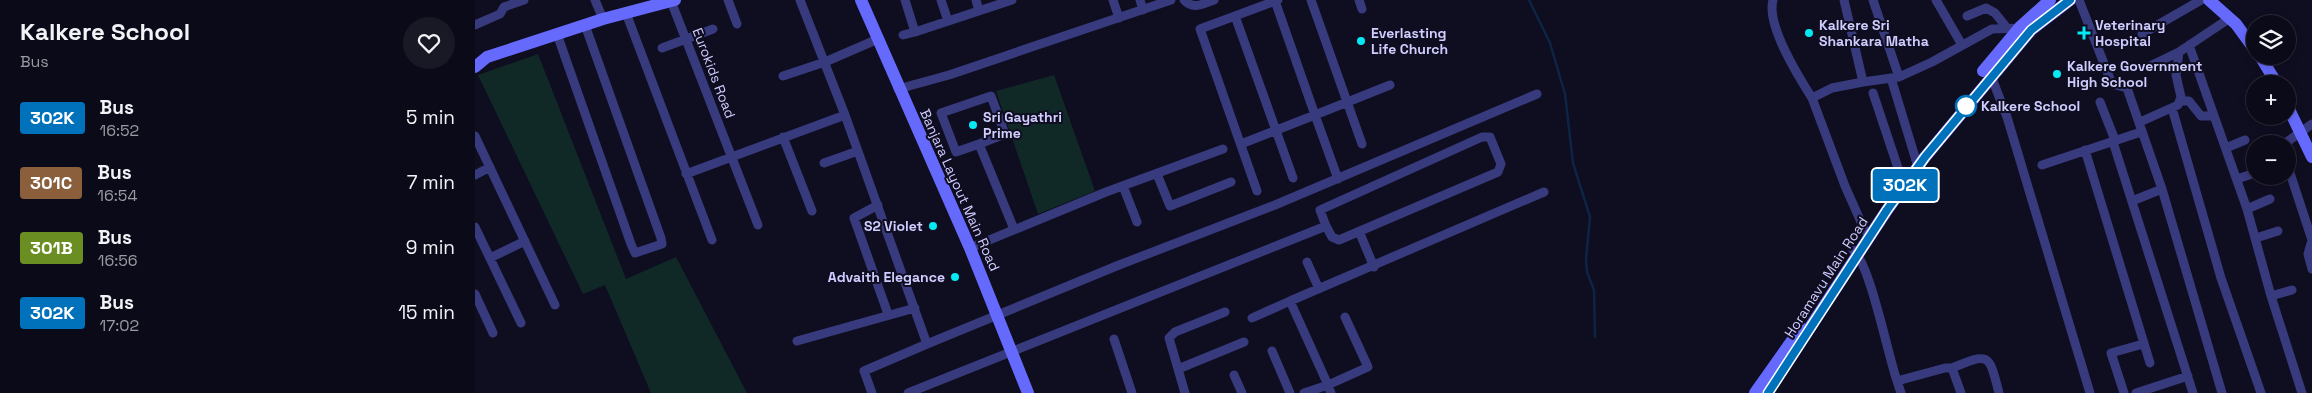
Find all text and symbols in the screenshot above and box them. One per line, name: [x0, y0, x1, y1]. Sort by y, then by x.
map controls: [2246, 15, 2296, 185]
button: layers: [2246, 15, 2296, 65]
text: Kalkere School: [20, 16, 190, 47]
place label: Kalkere Sri Shankara Matha: [1819, 16, 1929, 50]
place label: Veterinary Hospital: [2095, 16, 2165, 50]
button: heart: [403, 17, 455, 69]
place label: Everlasting Life Church: [1371, 24, 1448, 58]
street label: Eurokids Road: [688, 25, 740, 121]
marker: Veterinary Hospital: [2077, 26, 2091, 40]
marker: Kalkere Sri Shankara Matha: [1803, 27, 1815, 39]
marker: Everlasting Life Church: [1355, 35, 1367, 47]
text: Bus: [20, 51, 49, 72]
place label: Kalkere Government High School: [2067, 57, 2202, 91]
marker: Kalkere Government High School: [2051, 68, 2063, 80]
button: +: [2246, 75, 2296, 125]
text: Bus: [100, 95, 134, 120]
marker: Kalkere School: [1955, 95, 1977, 117]
place label: Kalkere School: [1981, 97, 2080, 115]
text: 5 min: [406, 105, 455, 130]
text: 302K: [30, 106, 75, 129]
street label: Banjara Layout Main Road: [916, 106, 1004, 274]
place label: Sri Gayathri Prime: [983, 108, 1062, 142]
marker: Sri Gayathri Prime: [967, 119, 979, 131]
text: 16:52: [100, 120, 139, 141]
button: −: [2246, 135, 2296, 185]
text: Bus: [97, 160, 132, 185]
line badge: 302K: [1870, 169, 1940, 201]
text: 7 min: [407, 170, 455, 195]
text: 301C: [30, 171, 72, 194]
text: 302K: [1883, 173, 1927, 196]
text: 16:54: [97, 185, 137, 206]
street label: Horamavu Main Road: [1780, 213, 1872, 341]
place label: S2 Violet: [864, 217, 923, 235]
marker: S2 Violet: [927, 220, 939, 232]
text: Bus: [98, 225, 132, 250]
text: 9 min: [406, 235, 455, 260]
text: 301B: [30, 236, 73, 259]
text: 16:56: [98, 250, 138, 271]
place label: Advaith Elegance: [828, 268, 945, 286]
marker: Advaith Elegance: [949, 271, 961, 283]
text: Bus: [100, 290, 134, 315]
text: 15 min: [398, 300, 455, 325]
text: 302K: [30, 301, 75, 324]
text: 17:02: [100, 315, 139, 336]

